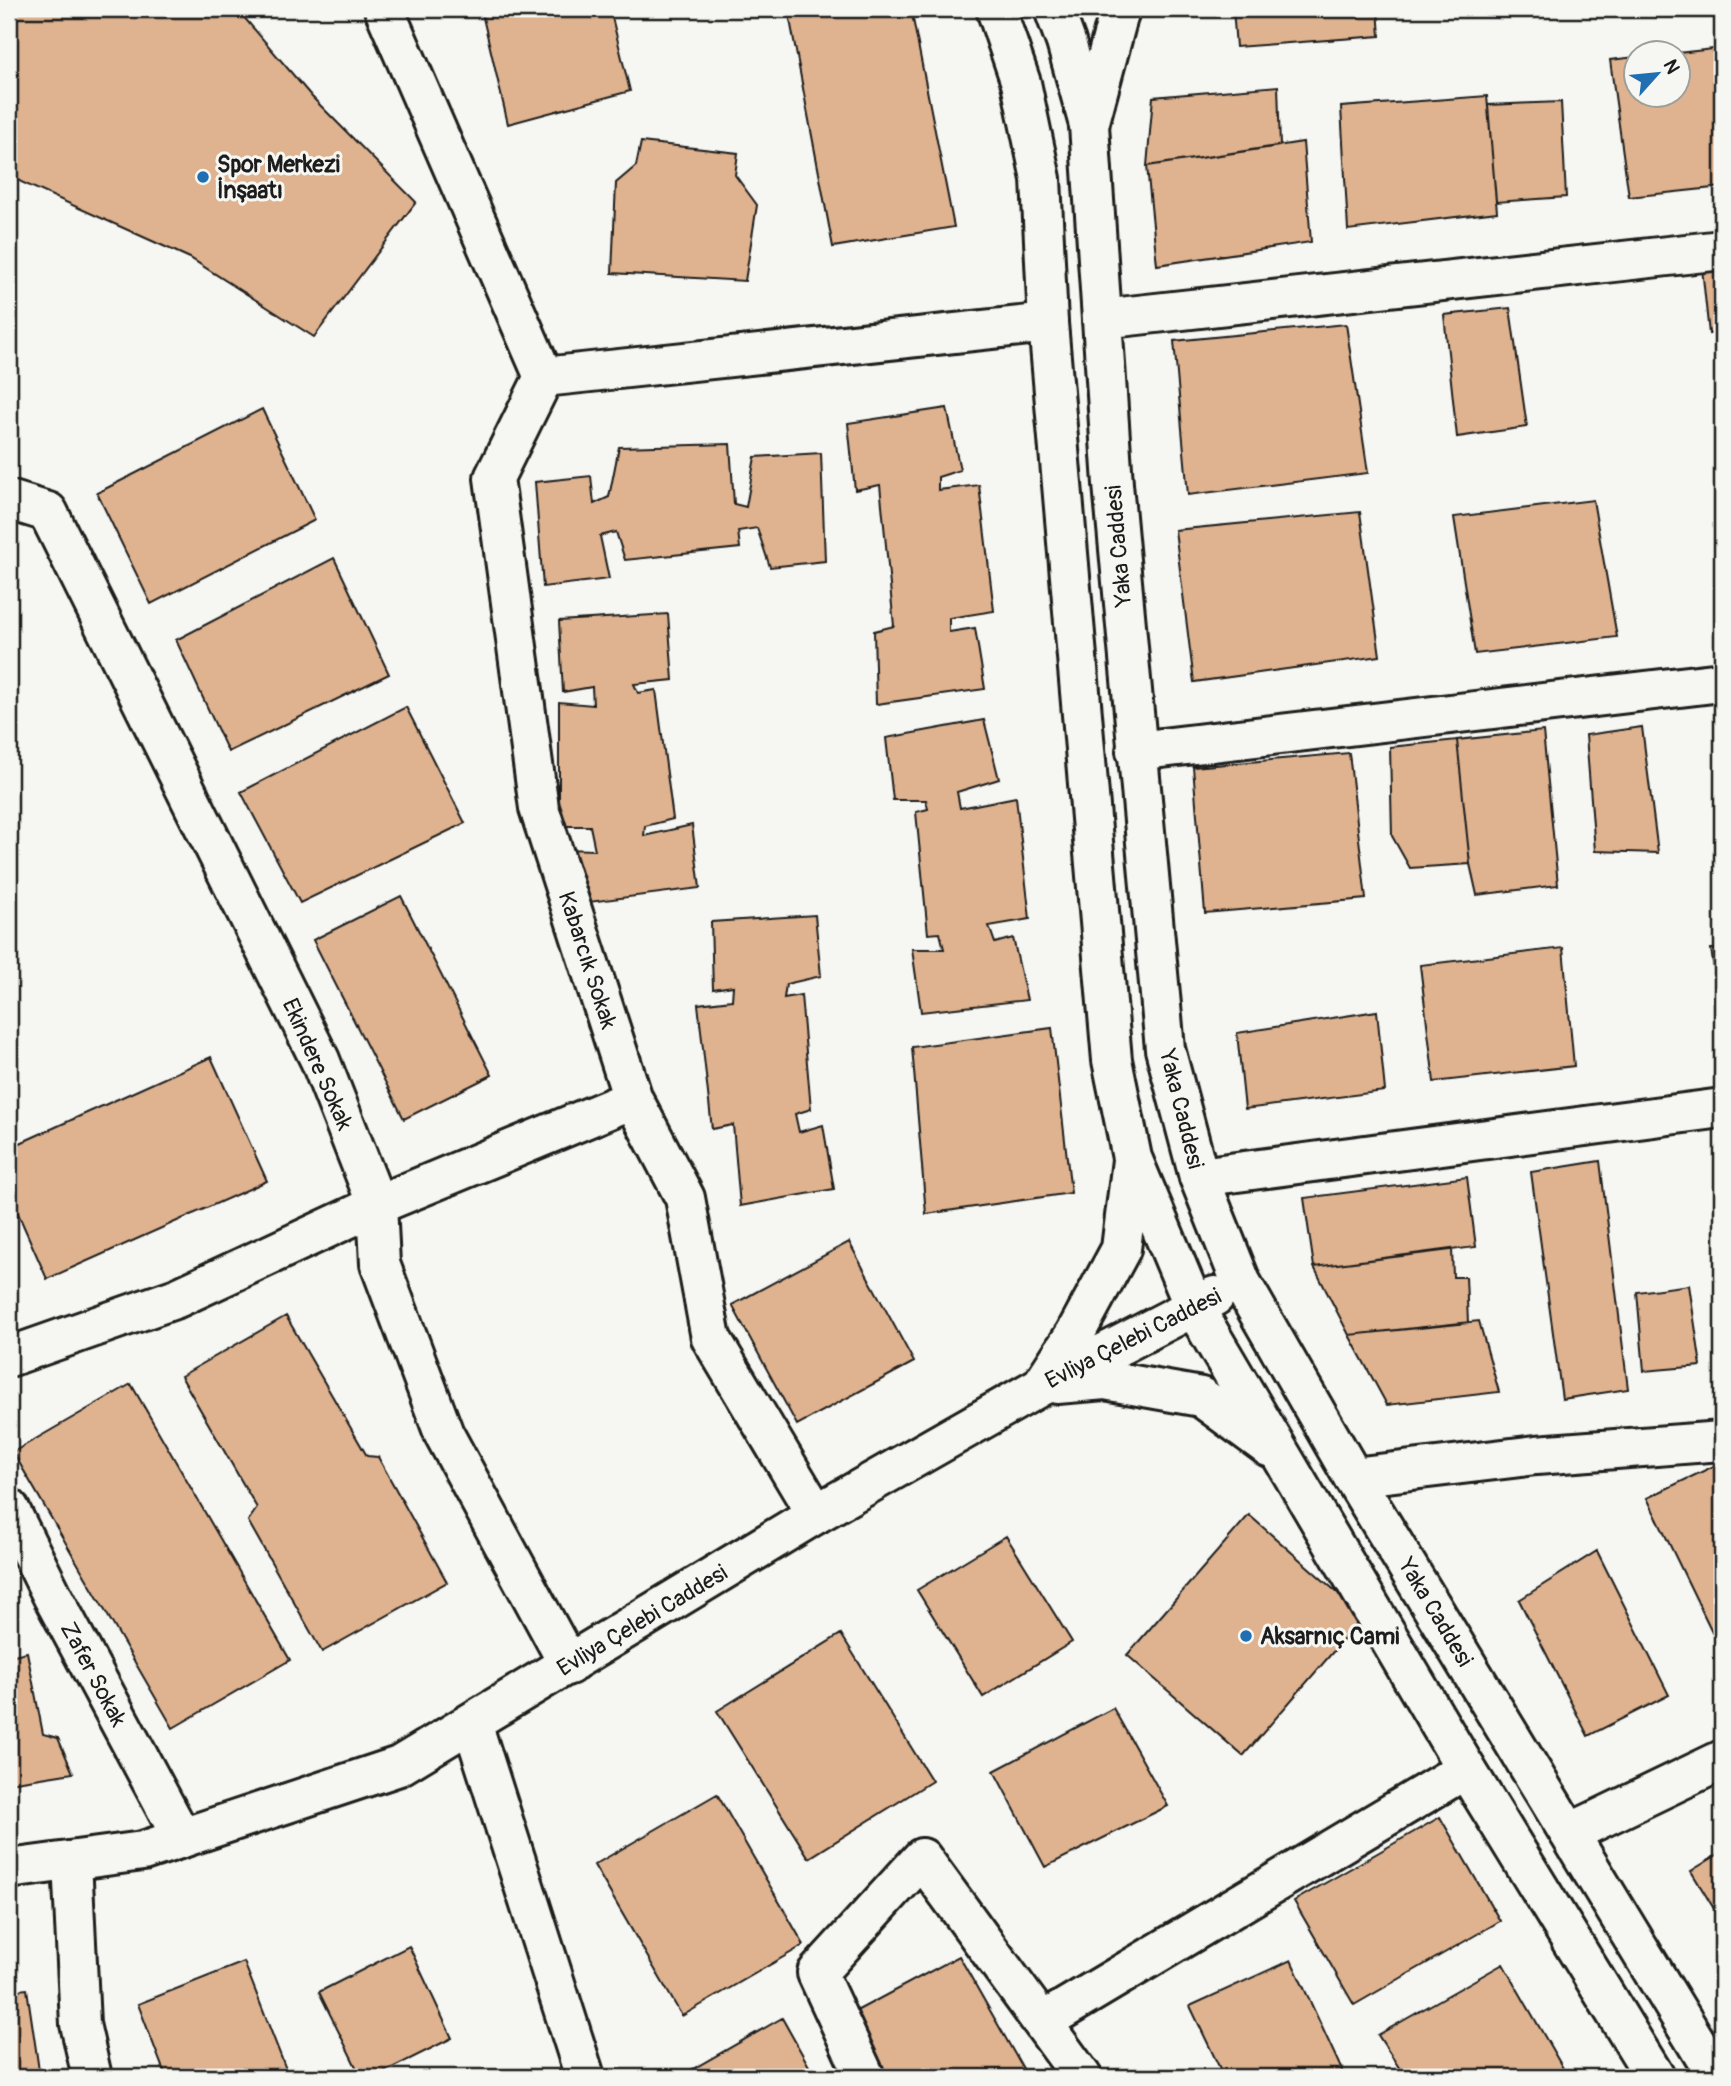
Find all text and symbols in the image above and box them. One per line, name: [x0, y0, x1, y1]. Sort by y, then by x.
north arrow: [1622, 38, 1692, 108]
text: N: [1658, 56, 1685, 78]
place label: Spor Merkezi İnşaatı: [217, 150, 340, 205]
marker: Spor Merkezi İnşaatı: [195, 169, 211, 185]
street label: Yaka Caddesi: [1099, 484, 1138, 609]
street label: Kabarcık Sokak: [552, 888, 624, 1033]
street label: Ekindere Sokak: [276, 994, 360, 1135]
street label: Yaka Caddesi: [1152, 1046, 1210, 1172]
street label: Evliya Çelebi Caddesi: [1040, 1282, 1226, 1395]
street label: Yaka Caddesi: [1391, 1552, 1479, 1672]
street label: Evliya Çelebi Caddesi: [552, 1558, 733, 1683]
street label: Zafer Sokak: [54, 1617, 133, 1732]
place label: Aksarnıç Cami: [1260, 1622, 1399, 1651]
marker: Aksarnıç Cami: [1238, 1628, 1254, 1644]

